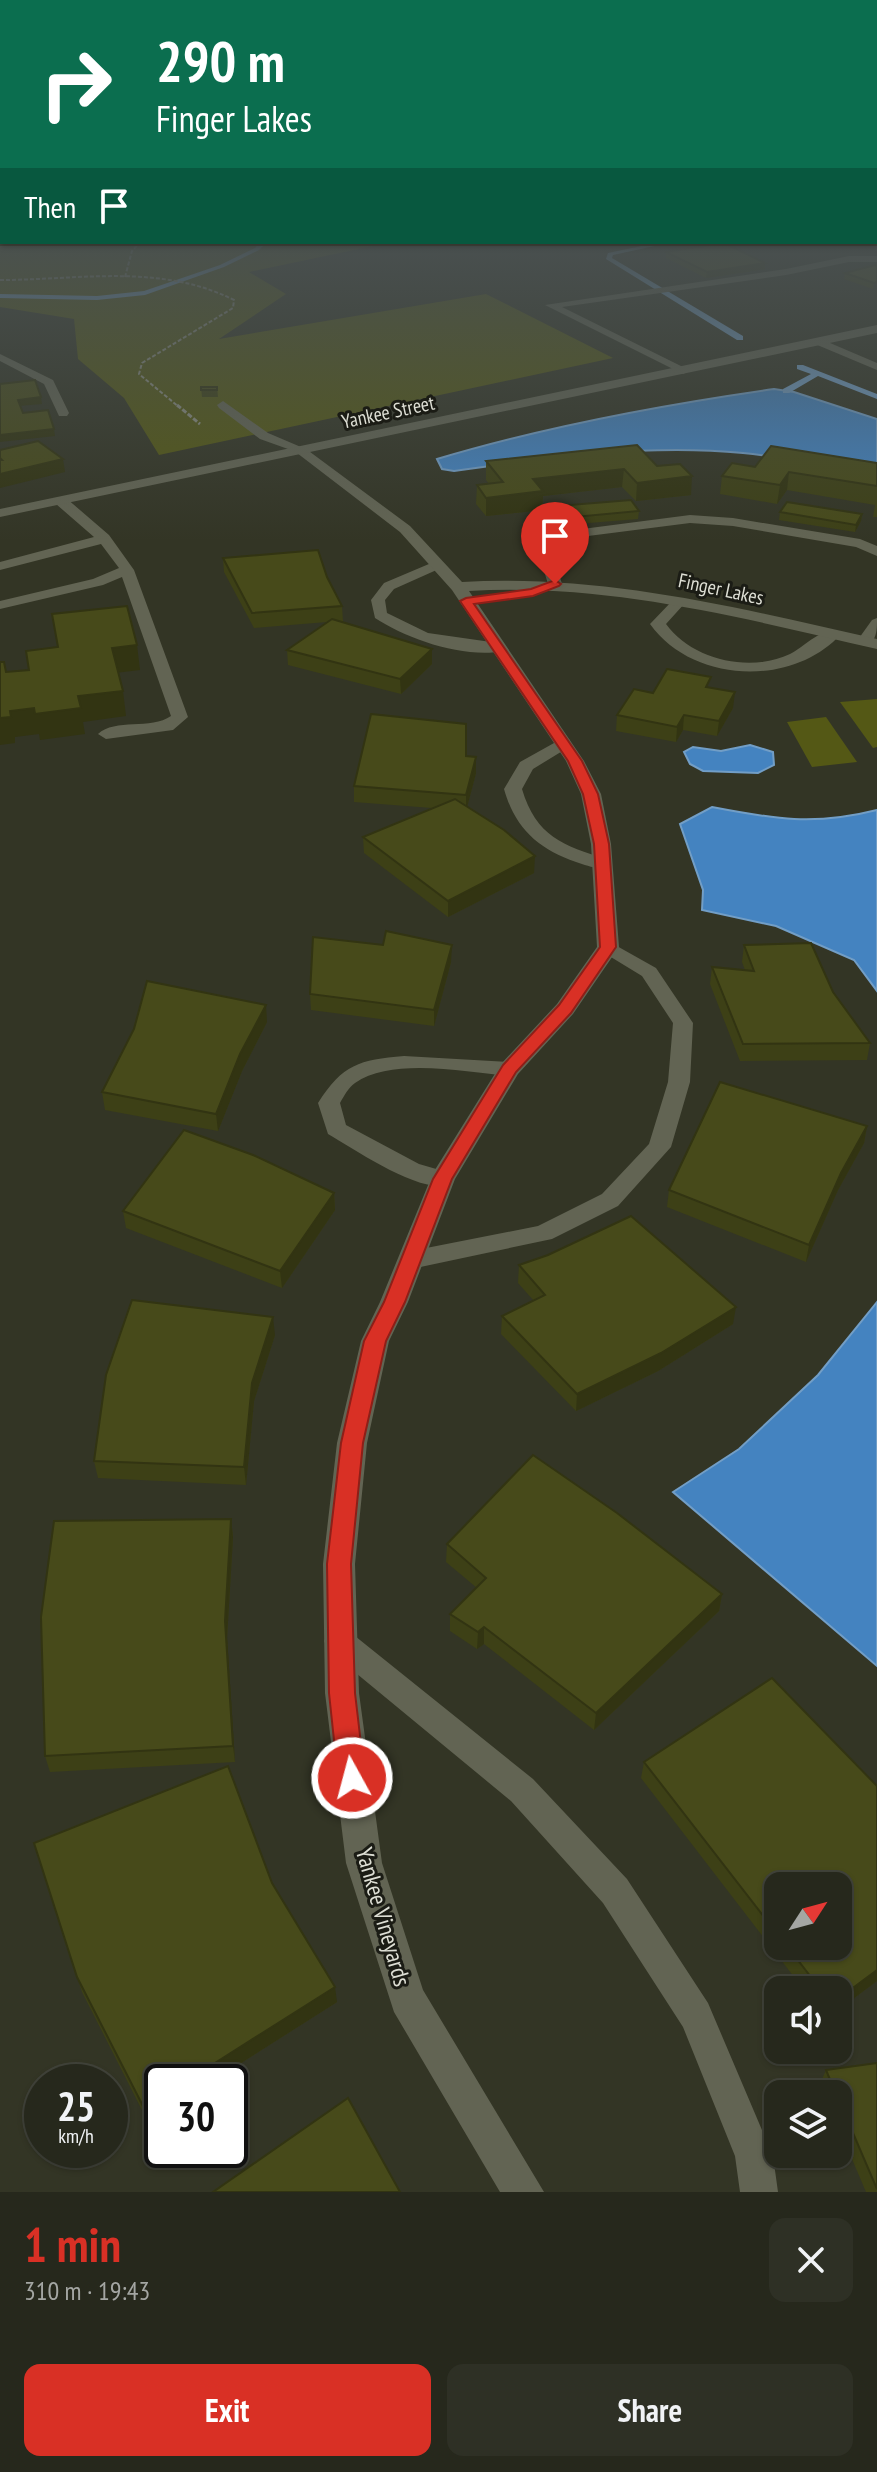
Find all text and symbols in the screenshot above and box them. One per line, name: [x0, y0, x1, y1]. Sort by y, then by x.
text: 290 m: [156, 25, 285, 97]
icon: right: [24, 32, 128, 136]
text: Finger Lakes: [156, 95, 312, 142]
icon: arrive: [92, 184, 136, 228]
text: Then: [24, 187, 76, 226]
street label: Yankee Street: [339, 389, 437, 435]
pin: [521, 502, 589, 584]
icon: arrive: [533, 514, 577, 558]
street label: Finger Lakes: [676, 567, 766, 611]
position arrow: [310, 1736, 394, 1820]
street label: Yankee Vineyards: [349, 1844, 418, 1990]
north arrow: [764, 1872, 852, 1960]
map controls: [764, 1872, 852, 2168]
button: sound: [764, 1976, 852, 2064]
speed limit sign: 30: [144, 2064, 248, 2168]
text: 25: [57, 2080, 95, 2132]
button: layers: [764, 2080, 852, 2168]
text: km/h: [58, 2123, 94, 2149]
text: 1 min: [24, 2213, 121, 2275]
button: close: [769, 2218, 853, 2302]
text: 310 m · 19:43: [24, 2274, 150, 2307]
button: Exit: [24, 2364, 431, 2456]
button: Share: [447, 2364, 853, 2456]

